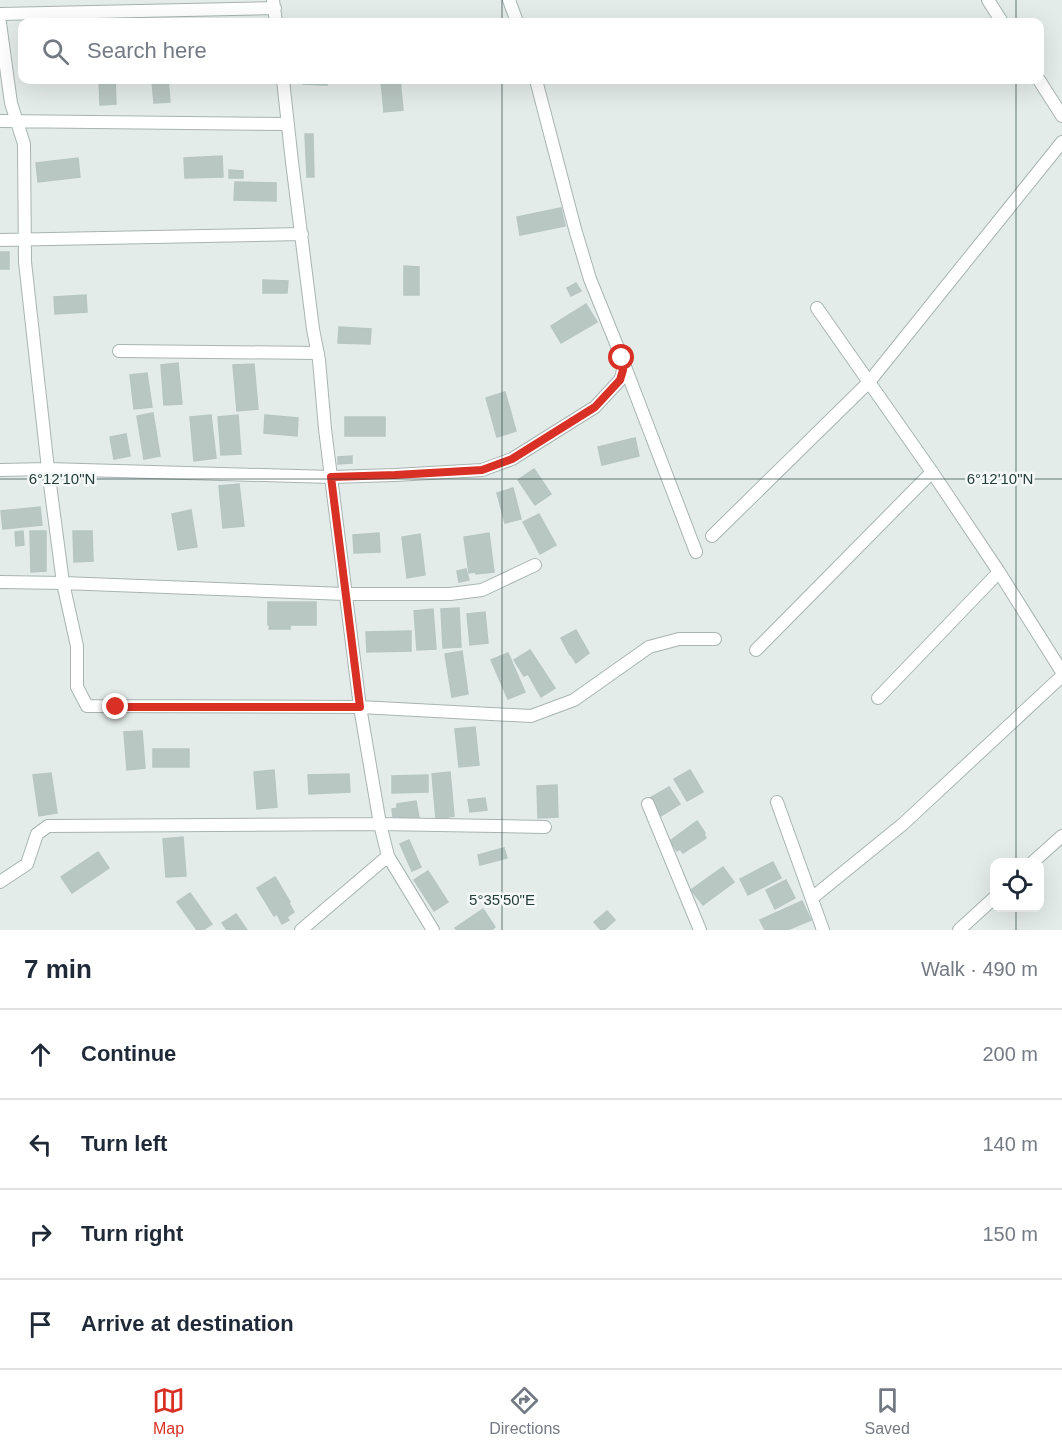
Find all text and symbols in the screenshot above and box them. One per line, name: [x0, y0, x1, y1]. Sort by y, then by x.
search box: [18, 18, 1044, 84]
icon: search: [39, 35, 72, 68]
text: Search here: [87, 38, 207, 63]
route start: [608, 344, 634, 370]
text: 6°12'10"N: [29, 470, 95, 487]
text: 6°12'10"N: [967, 470, 1033, 487]
route end: [102, 693, 128, 719]
map controls: [990, 858, 1044, 912]
button: locate: [990, 858, 1044, 912]
text: 5°35'50"E: [469, 891, 535, 908]
text: 7 min: [24, 954, 92, 984]
text: Walk · 490 m: [921, 958, 1038, 980]
icon: ahead: [24, 1038, 57, 1071]
text: Continue: [81, 1041, 176, 1066]
text: 200 m: [982, 1043, 1038, 1065]
icon: left: [24, 1128, 57, 1161]
text: Turn left: [81, 1131, 167, 1156]
text: 140 m: [982, 1133, 1038, 1155]
icon: right: [24, 1218, 57, 1251]
text: Turn right: [81, 1221, 183, 1246]
text: 150 m: [982, 1223, 1038, 1245]
icon: arrive: [24, 1308, 57, 1341]
text: Arrive at destination: [81, 1311, 294, 1336]
tab: Map: [152, 1384, 185, 1438]
tab: Directions: [489, 1384, 560, 1438]
tab: Saved: [865, 1384, 910, 1438]

